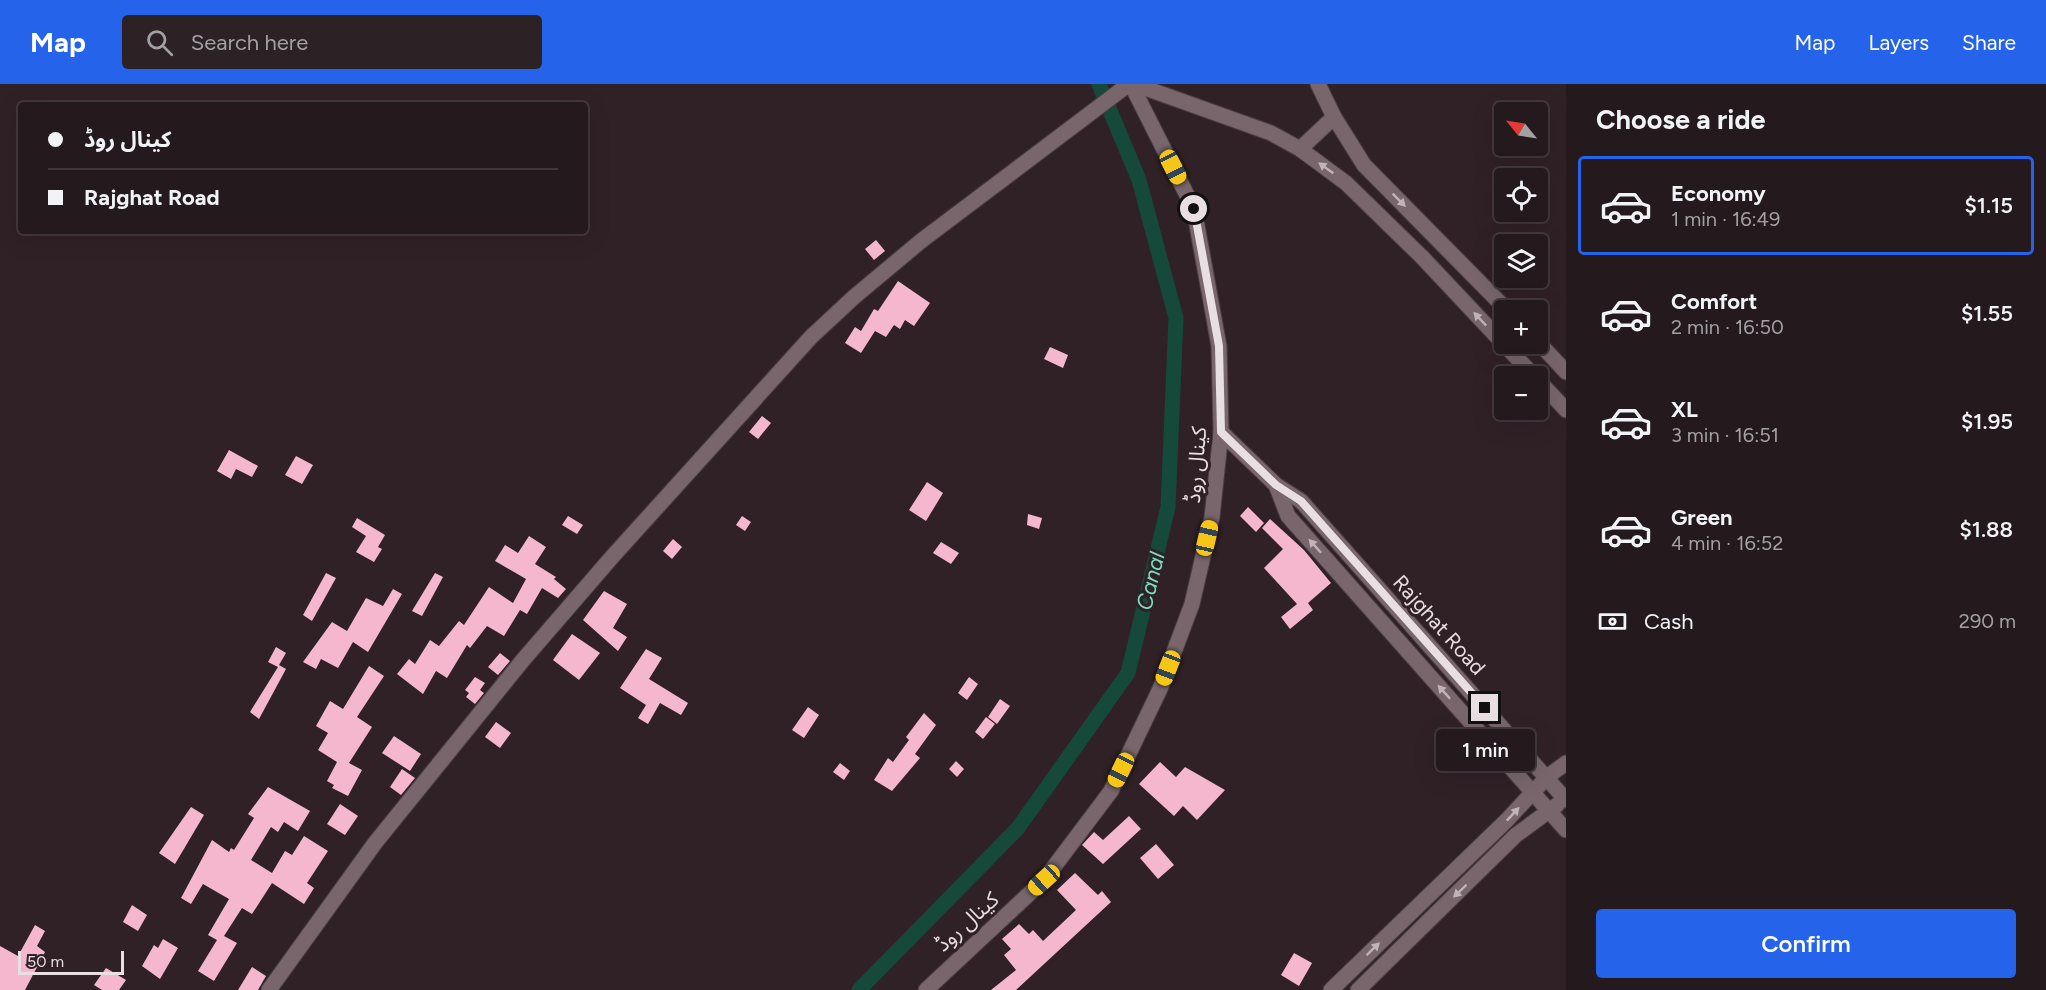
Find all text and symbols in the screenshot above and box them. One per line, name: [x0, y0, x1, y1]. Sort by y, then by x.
search box: [122, 15, 542, 69]
text: Map: [30, 25, 86, 59]
icon: search: [143, 26, 176, 59]
text: Search here: [191, 29, 308, 56]
text: Map: [1795, 30, 1835, 55]
text: Layers: [1868, 30, 1929, 55]
text: Share: [1962, 30, 2016, 55]
north arrow: [1494, 102, 1548, 156]
map controls: [1494, 102, 1548, 420]
text: Choose a ride: [1596, 103, 1765, 136]
text: کینال روڈ: [84, 126, 171, 153]
car: [1157, 147, 1189, 187]
one-way arrow: [1318, 162, 1333, 174]
button: locate: [1494, 168, 1548, 222]
icon: car: [1599, 179, 1653, 233]
text: Economy: [1671, 180, 1766, 207]
text: Rajghat Road: [84, 184, 220, 211]
text: $1.15: [1964, 192, 2013, 219]
one-way arrow: [1391, 193, 1406, 207]
route start: [1180, 195, 1207, 222]
text: 1 min · 16:49: [1671, 207, 1780, 231]
button: layers: [1494, 234, 1548, 288]
icon: car: [1599, 287, 1653, 341]
text: Comfort: [1671, 288, 1757, 315]
button: +: [1494, 300, 1548, 354]
text: $1.55: [1961, 300, 2013, 327]
one-way arrow: [1473, 312, 1487, 326]
text: 2 min · 16:50: [1671, 315, 1784, 339]
button: −: [1494, 366, 1548, 420]
icon: car: [1599, 395, 1653, 449]
text: XL: [1671, 396, 1698, 423]
text: $1.95: [1961, 408, 2013, 435]
text: 3 min · 16:51: [1671, 423, 1779, 447]
street label: کینال روڈ: [1180, 425, 1211, 504]
icon: car: [1599, 503, 1653, 557]
text: Green: [1671, 504, 1733, 531]
text: $1.88: [1959, 516, 2013, 543]
car: [1194, 518, 1220, 558]
text: 4 min · 16:52: [1671, 531, 1783, 555]
one-way arrow: [1309, 539, 1322, 554]
water label: Canal: [1130, 549, 1171, 613]
street label: Rajghat Road: [1388, 570, 1491, 680]
icon: cash: [1596, 605, 1629, 638]
text: Cash: [1644, 608, 1694, 635]
text: 290 m: [1959, 609, 2016, 633]
car: [1153, 648, 1183, 688]
one-way arrow: [1437, 684, 1451, 699]
route end: [1471, 694, 1498, 721]
callout: 1 min: [1436, 729, 1534, 771]
text: 1 min: [1462, 738, 1509, 762]
car: [1105, 750, 1137, 790]
one-way arrow: [1506, 806, 1520, 821]
car: [1025, 861, 1063, 899]
one-way arrow: [1453, 883, 1467, 897]
street label: کینال روڈ: [930, 886, 1004, 957]
button: Confirm: [1596, 909, 2016, 978]
one-way arrow: [1365, 943, 1379, 957]
scale bar: [18, 948, 124, 976]
text: 50 m: [27, 952, 64, 971]

